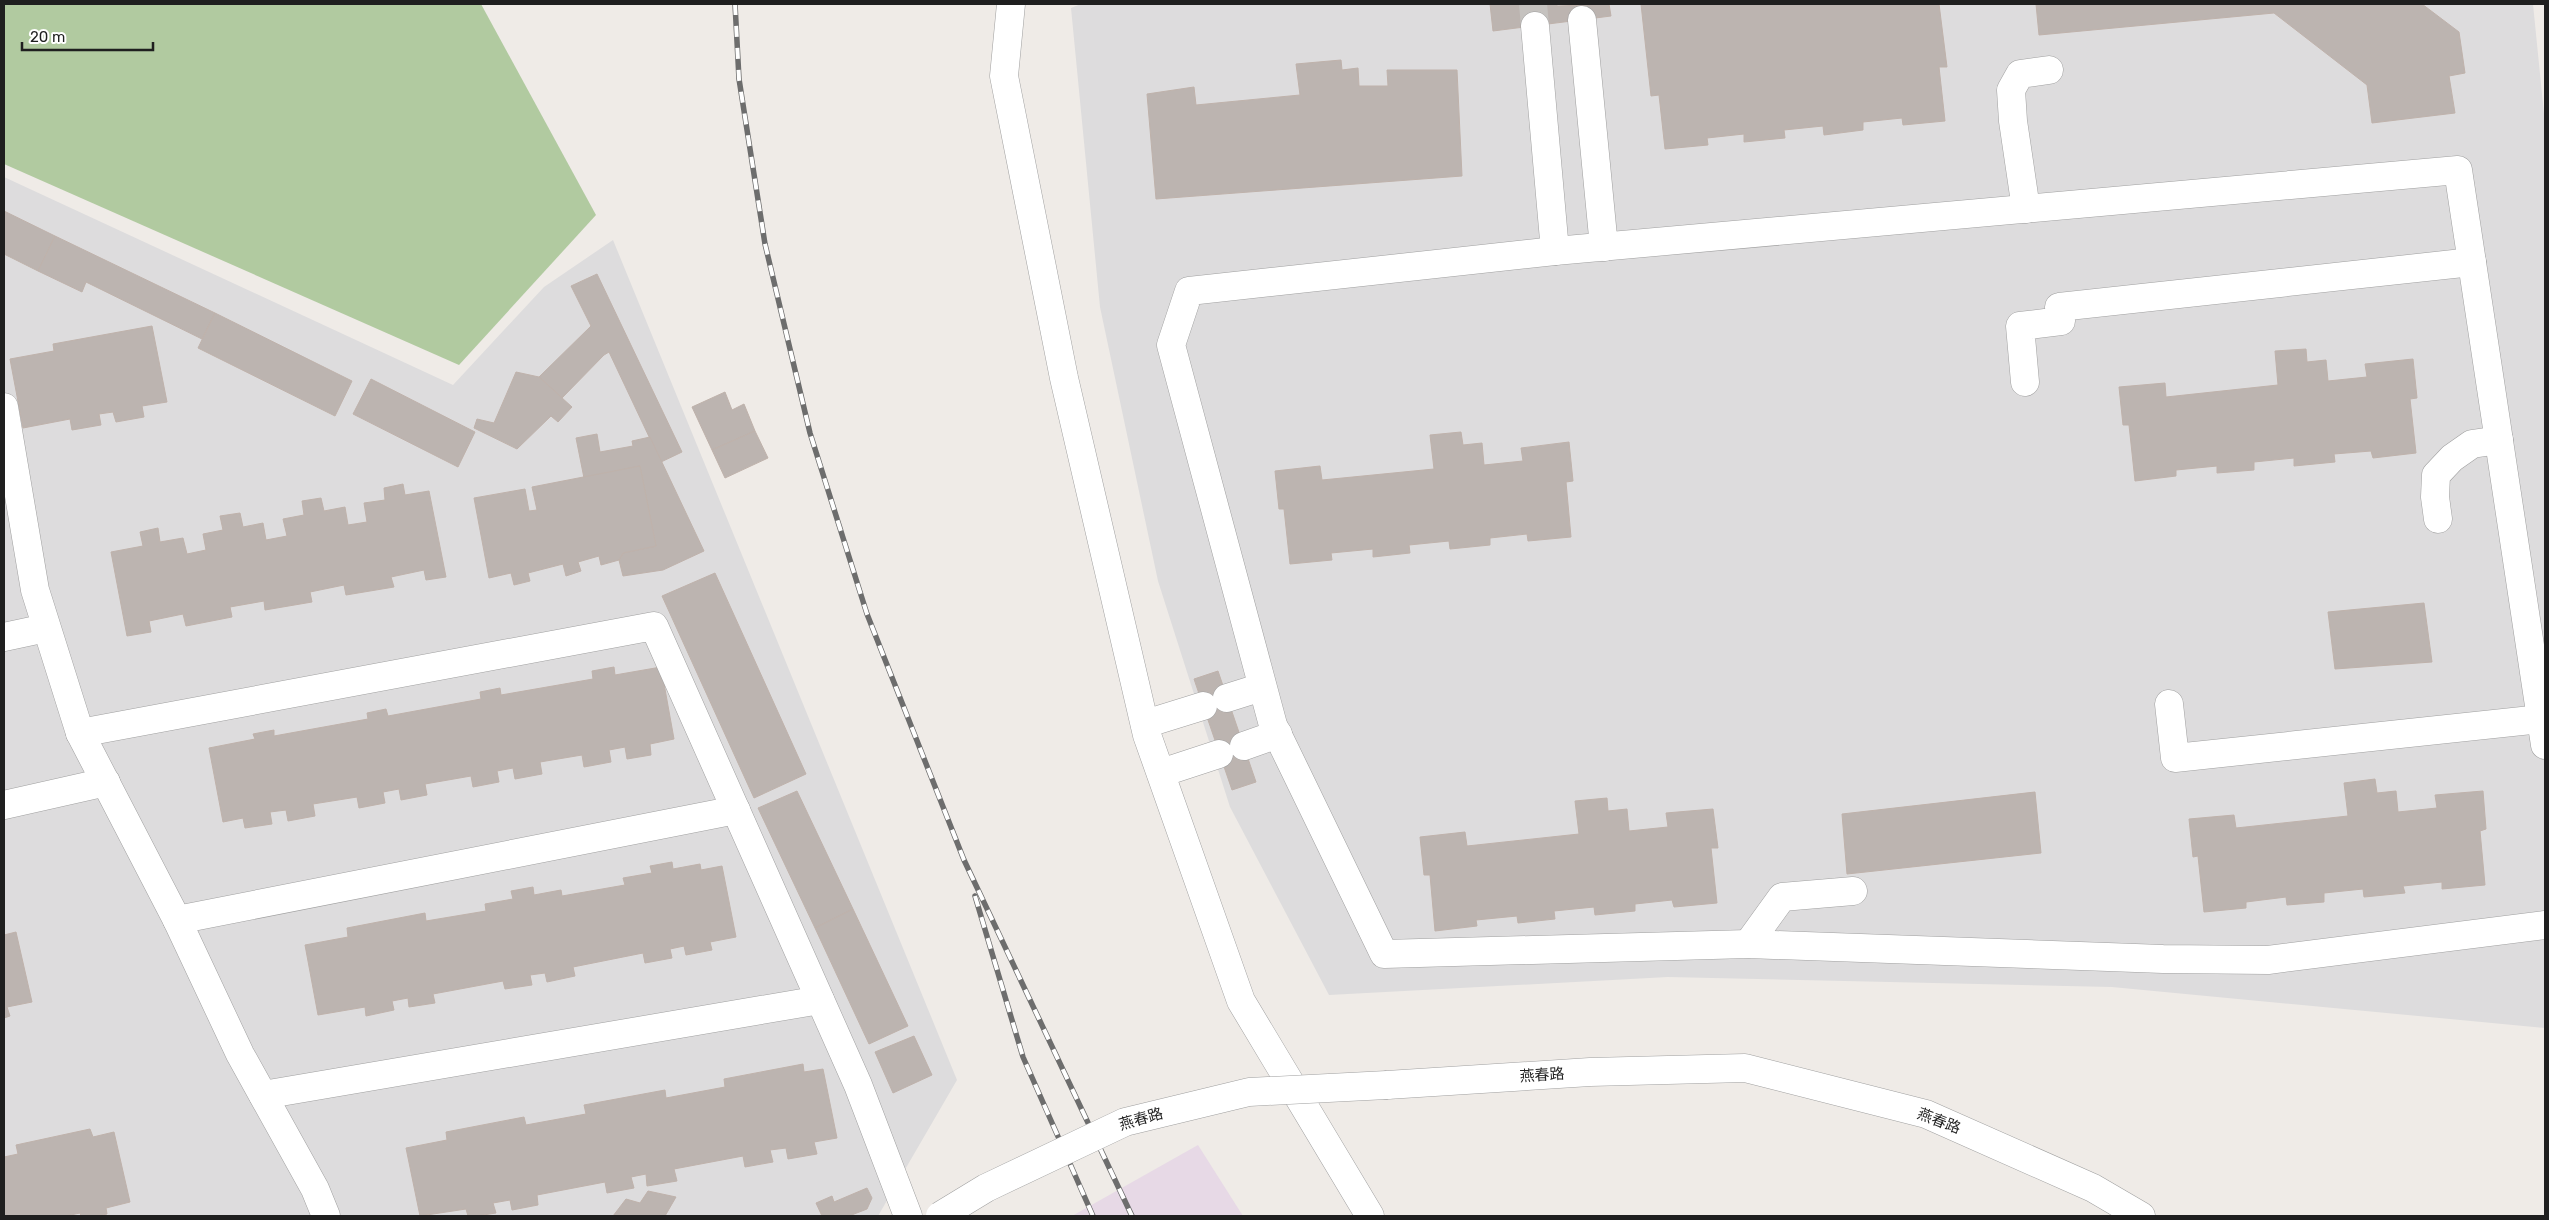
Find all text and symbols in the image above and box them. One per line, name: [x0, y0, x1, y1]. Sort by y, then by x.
scale bar: [22, 20, 154, 52]
text: 20 m: [30, 28, 65, 46]
street label: 燕春路: [1519, 1064, 1565, 1086]
street label: 燕春路: [1117, 1104, 1165, 1134]
street label: 燕春路: [1915, 1105, 1963, 1137]

